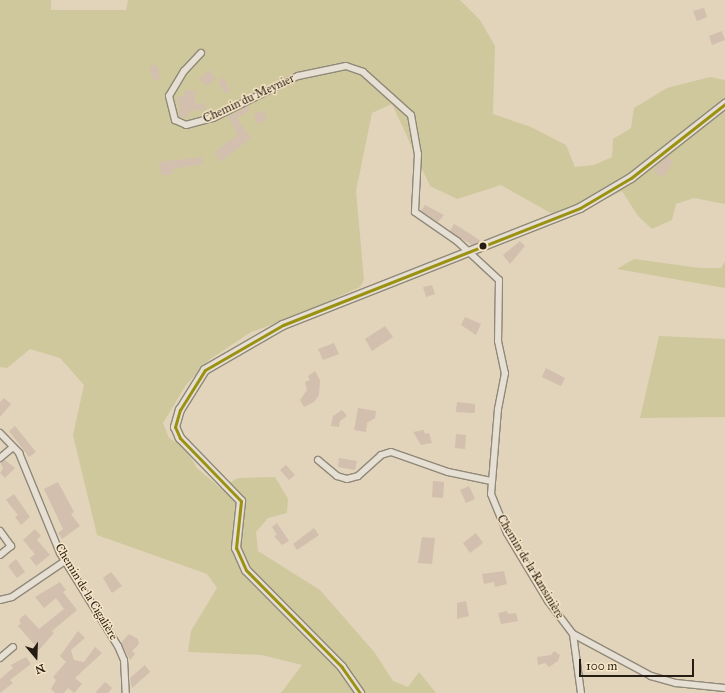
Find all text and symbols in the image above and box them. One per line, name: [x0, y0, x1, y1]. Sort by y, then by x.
street label: Chemin du Meynier: [201, 71, 297, 127]
unlabelled marker: [478, 241, 488, 251]
street label: Chemin de la Ransinière: [493, 512, 567, 622]
street label: Chemin de la Cigalière: [52, 541, 120, 643]
north arrow: [16, 637, 56, 677]
scale bar: [581, 651, 696, 677]
text: 100 m: [586, 659, 617, 673]
text: N: [34, 661, 47, 676]

